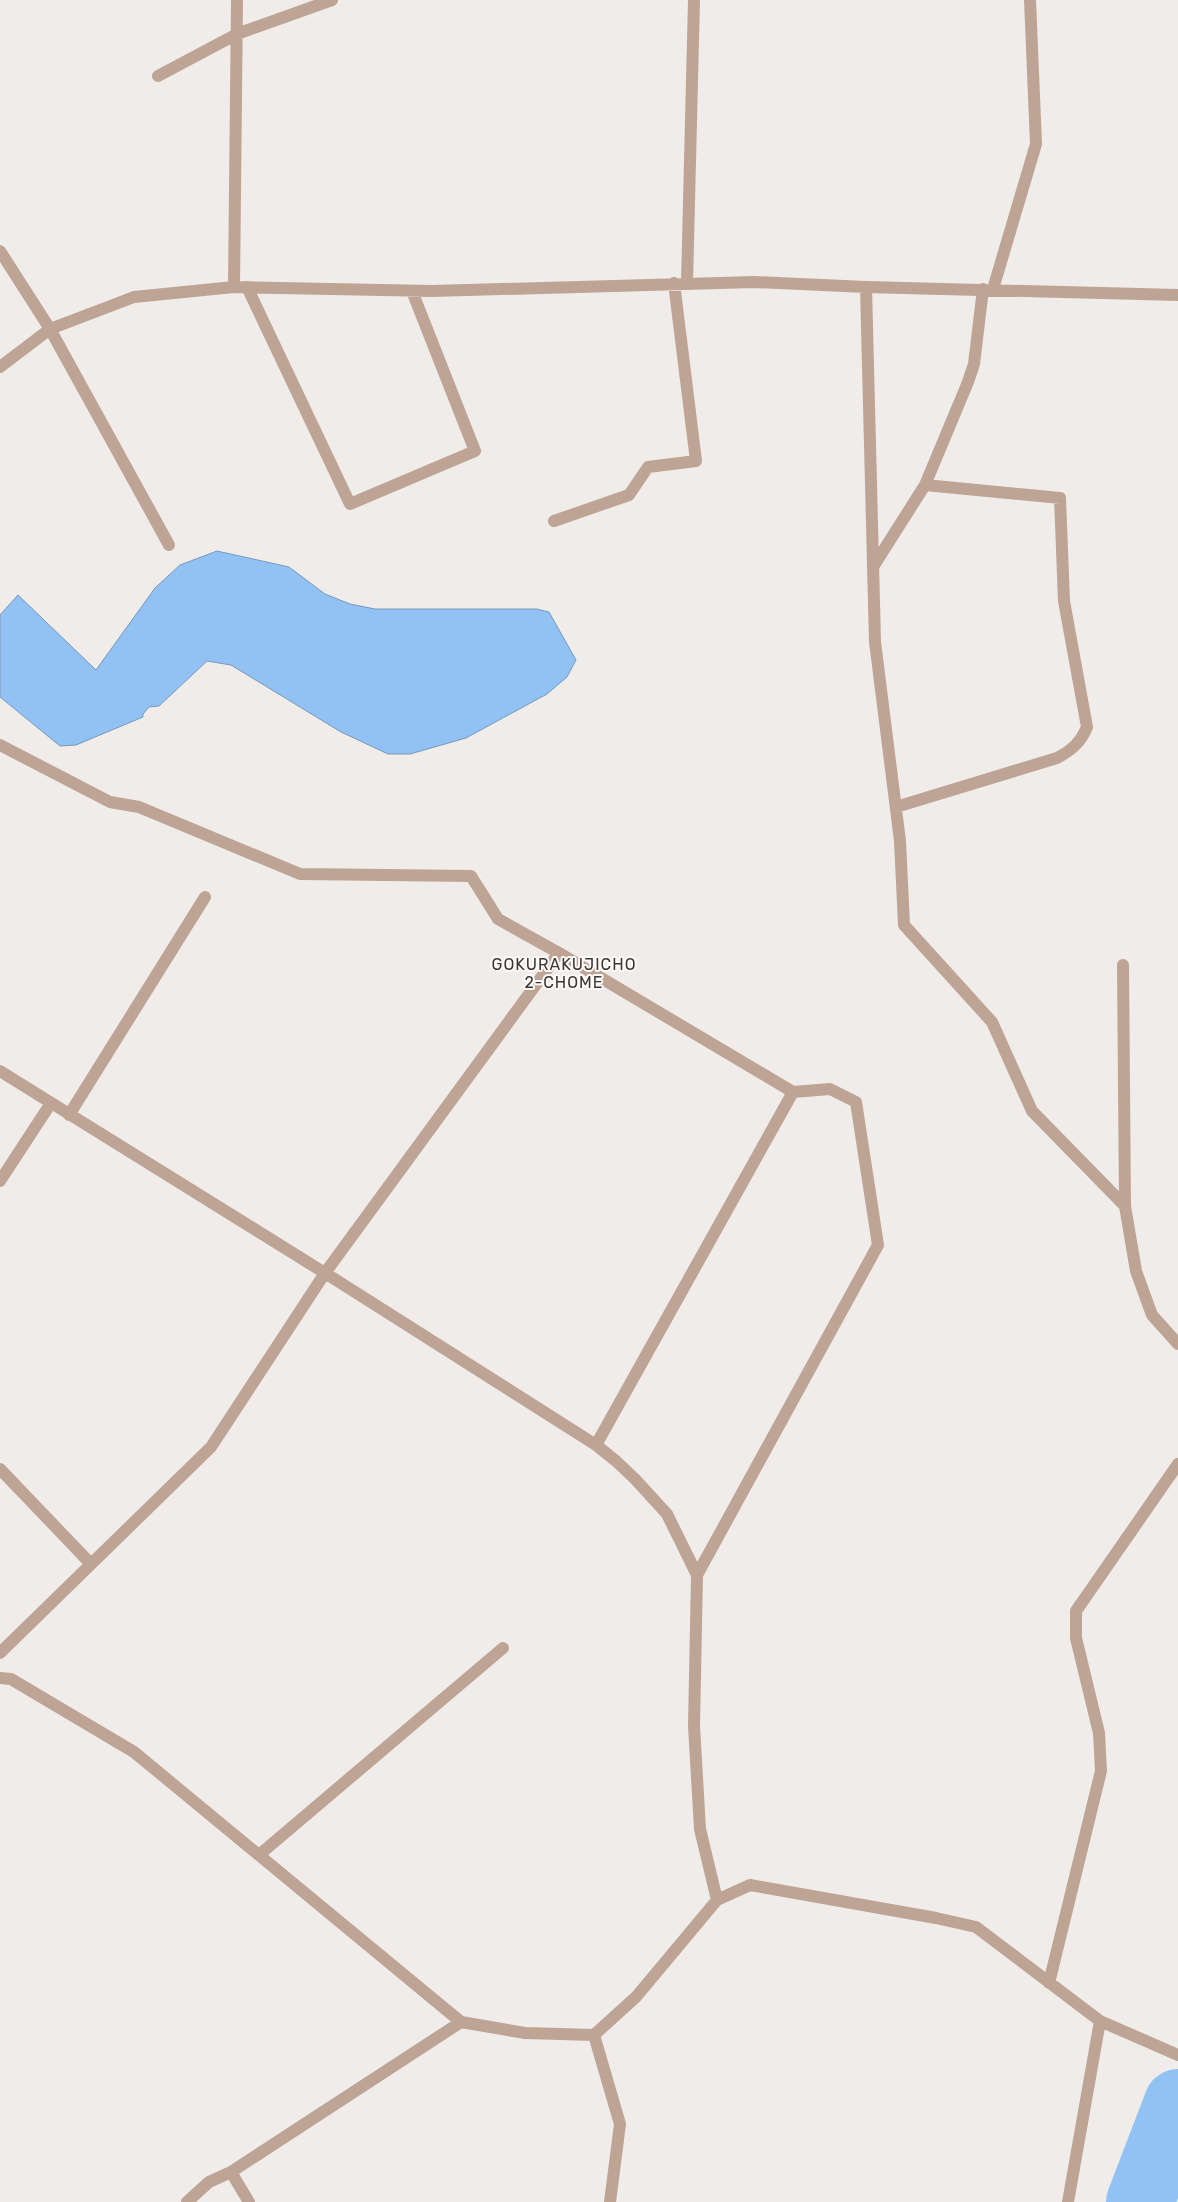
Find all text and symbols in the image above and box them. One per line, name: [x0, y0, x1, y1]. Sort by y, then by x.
district label: GOKURAKUJICHO 2-CHOME: [492, 955, 636, 992]

